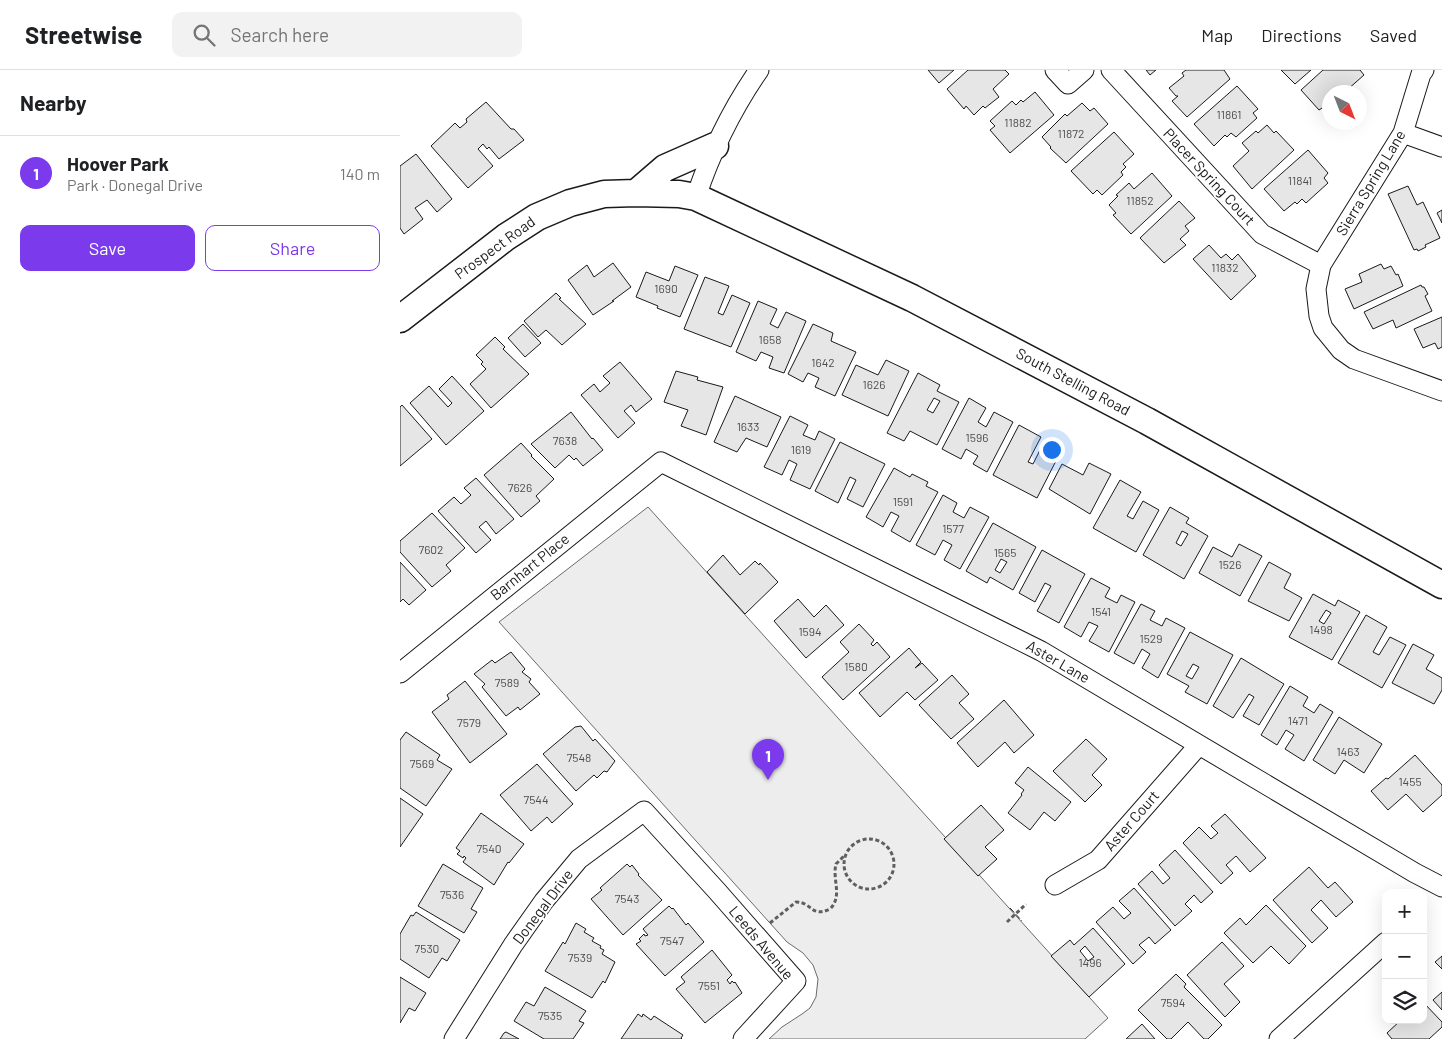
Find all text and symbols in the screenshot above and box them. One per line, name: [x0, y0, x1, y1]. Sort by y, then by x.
search box: [172, 12, 522, 57]
text: Streetwise: [25, 20, 142, 49]
icon: search: [190, 21, 218, 49]
text: Search here: [230, 23, 329, 46]
text: Map: [1201, 24, 1233, 46]
text: Directions: [1261, 24, 1342, 46]
text: Saved: [1370, 24, 1417, 46]
north arrow: [1322, 85, 1367, 130]
text: Nearby: [20, 90, 86, 115]
house number: 11861: [1217, 107, 1241, 121]
house number: 11882: [1004, 115, 1032, 129]
street label: Placer Spring Court: [1160, 124, 1259, 229]
house number: 11872: [1058, 126, 1084, 140]
street label: Sierra Spring Lane: [1332, 127, 1409, 238]
text: Hoover Park: [67, 152, 169, 175]
text: 1: [33, 164, 39, 183]
text: 140 m: [340, 164, 380, 183]
house number: 11841: [1288, 173, 1312, 187]
text: Park · Donegal Drive: [67, 175, 203, 194]
house number: 11852: [1126, 193, 1154, 207]
street label: Prospect Road: [451, 212, 538, 282]
button: Save: [20, 225, 195, 271]
button: Share: [205, 225, 380, 271]
house number: 11832: [1211, 260, 1239, 274]
house number: 1690: [654, 281, 678, 295]
house number: 1658: [759, 332, 781, 346]
street label: South Stelling Road: [1013, 343, 1134, 419]
house number: 1642: [811, 355, 835, 369]
house number: 1626: [863, 377, 886, 391]
house number: 1633: [737, 419, 759, 433]
house number: 1596: [966, 430, 988, 444]
house number: 7638: [553, 433, 577, 447]
your location: [1039, 437, 1065, 463]
house number: 1619: [791, 442, 811, 456]
house number: 7626: [508, 480, 532, 494]
house number: 1591: [893, 494, 913, 508]
house number: 1577: [942, 521, 964, 535]
street label: Barnhart Place: [486, 529, 572, 603]
house number: 7602: [418, 542, 444, 556]
house number: 1565: [994, 545, 1016, 559]
house number: 1526: [1219, 557, 1241, 571]
house number: 1541: [1091, 604, 1111, 618]
house number: 1498: [1309, 622, 1333, 636]
house number: 1594: [798, 624, 822, 638]
house number: 1529: [1139, 631, 1163, 645]
street label: Aster Lane: [1024, 636, 1093, 686]
house number: 1580: [844, 659, 868, 673]
house number: 7589: [495, 675, 519, 689]
house number: 1471: [1288, 713, 1308, 727]
house number: 7579: [457, 715, 481, 729]
pin: 1: [752, 739, 784, 780]
house number: 1463: [1336, 744, 1360, 758]
house number: 7548: [567, 750, 591, 764]
house number: 7569: [410, 756, 434, 770]
house number: 1455: [1398, 774, 1422, 788]
street label: Aster Court: [1100, 786, 1162, 854]
house number: 7544: [523, 792, 549, 806]
house number: 7540: [476, 841, 502, 855]
street label: Donegal Drive: [508, 865, 576, 947]
house number: 7536: [440, 887, 464, 901]
map controls: [1382, 889, 1427, 1024]
button: +: [1382, 889, 1427, 934]
house number: 7543: [615, 891, 639, 905]
street label: Leeds Avenue: [726, 902, 798, 983]
house number: 7547: [660, 933, 684, 947]
button: −: [1382, 934, 1427, 979]
house number: 7530: [415, 941, 439, 955]
house number: 7539: [568, 950, 592, 964]
house number: 1496: [1078, 955, 1102, 969]
house number: 7551: [698, 978, 720, 992]
button: layers: [1382, 979, 1427, 1024]
house number: 7594: [1161, 995, 1185, 1009]
house number: 7535: [538, 1008, 562, 1022]

